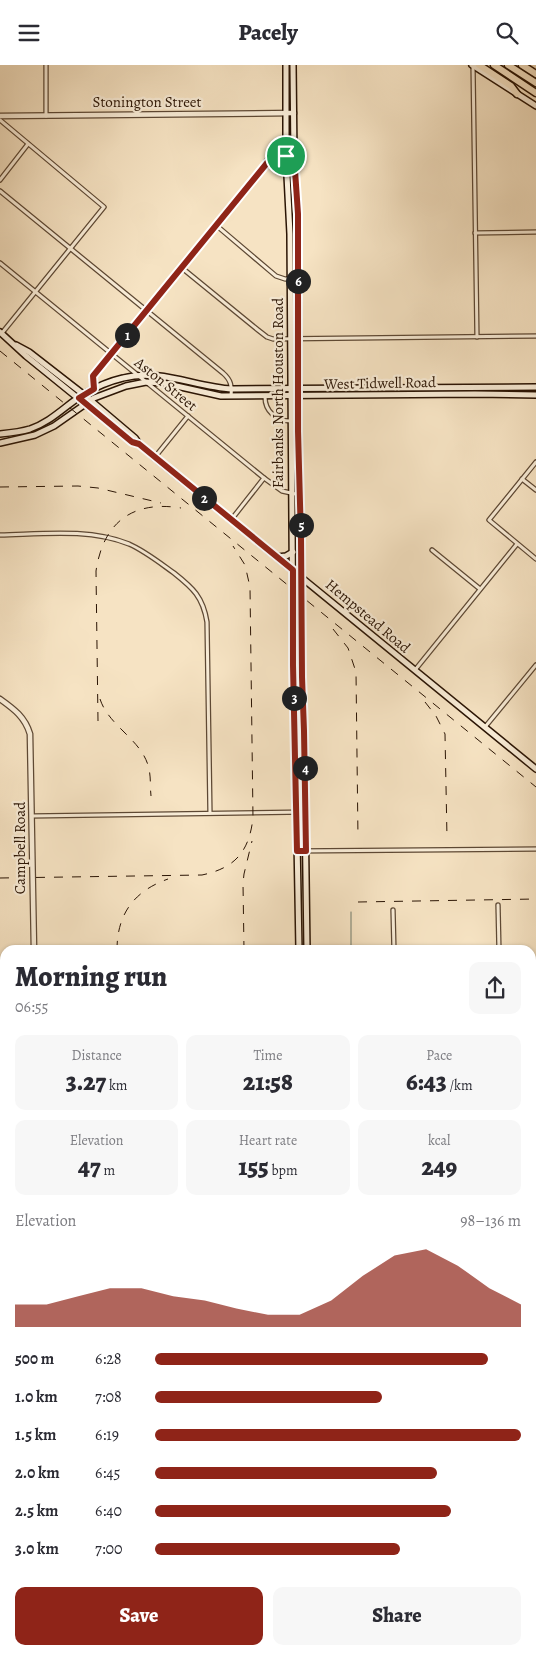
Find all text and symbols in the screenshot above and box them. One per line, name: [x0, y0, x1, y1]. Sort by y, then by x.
text: Pacely: [238, 18, 298, 48]
icon: menu: [15, 19, 43, 47]
icon: search: [493, 19, 521, 47]
street label: Stonington Street: [92, 92, 202, 112]
pin: [265, 135, 307, 177]
icon: arrive: [272, 142, 300, 170]
pin: 6: [286, 269, 310, 293]
text: 6: [295, 272, 302, 291]
street label: Fairbanks North Houston Road: [268, 297, 288, 488]
pin: 1: [114, 323, 140, 347]
text: 1: [125, 326, 130, 345]
street label: Aston Street: [130, 352, 202, 415]
street label: West Tidwell Road: [323, 372, 437, 394]
pin: 2: [192, 485, 216, 511]
text: 2: [201, 489, 208, 508]
pin: 5: [288, 513, 314, 537]
text: 5: [299, 516, 304, 535]
street label: Hempstead Road: [321, 575, 415, 658]
pin: 3: [282, 685, 306, 711]
text: 3: [291, 689, 298, 708]
pin: 4: [292, 755, 318, 781]
text: 4: [302, 759, 309, 778]
street label: Campbell Road: [10, 801, 30, 894]
text: Morning run: [15, 958, 167, 996]
button: share: [469, 962, 521, 1014]
text: 06:55: [15, 996, 49, 1018]
text: Distance: [72, 1046, 122, 1065]
text: Time: [253, 1046, 283, 1065]
text: Pace: [426, 1046, 452, 1065]
text: 3.27: [66, 1065, 106, 1099]
text: 21:58: [243, 1065, 293, 1099]
text: 6:43: [406, 1065, 447, 1099]
text: km: [106, 1076, 128, 1095]
text: /km: [447, 1076, 473, 1095]
text: Elevation: [70, 1131, 124, 1150]
text: Heart rate: [239, 1131, 297, 1150]
text: kcal: [428, 1131, 451, 1150]
text: 47: [78, 1150, 101, 1184]
text: 155: [238, 1150, 269, 1184]
text: 249: [421, 1150, 457, 1184]
text: m: [101, 1161, 115, 1180]
text: bpm: [269, 1161, 298, 1180]
text: Elevation: [15, 1210, 76, 1232]
text: 98–136 m: [460, 1210, 521, 1232]
text: 500 m: [15, 1348, 54, 1370]
text: 6:28: [95, 1348, 122, 1370]
text: 1.0 km: [15, 1386, 58, 1408]
text: 7:08: [95, 1386, 122, 1408]
text: 1.5 km: [15, 1424, 56, 1446]
text: 6:19: [95, 1424, 119, 1446]
text: 2.0 km: [15, 1462, 60, 1484]
text: 6:45: [95, 1462, 120, 1484]
text: 2.5 km: [15, 1500, 58, 1522]
text: 6:40: [95, 1500, 122, 1522]
text: 3.0 km: [15, 1538, 59, 1560]
text: 7:00: [95, 1538, 123, 1560]
button: Save: [15, 1587, 263, 1645]
button: Share: [273, 1587, 521, 1645]

